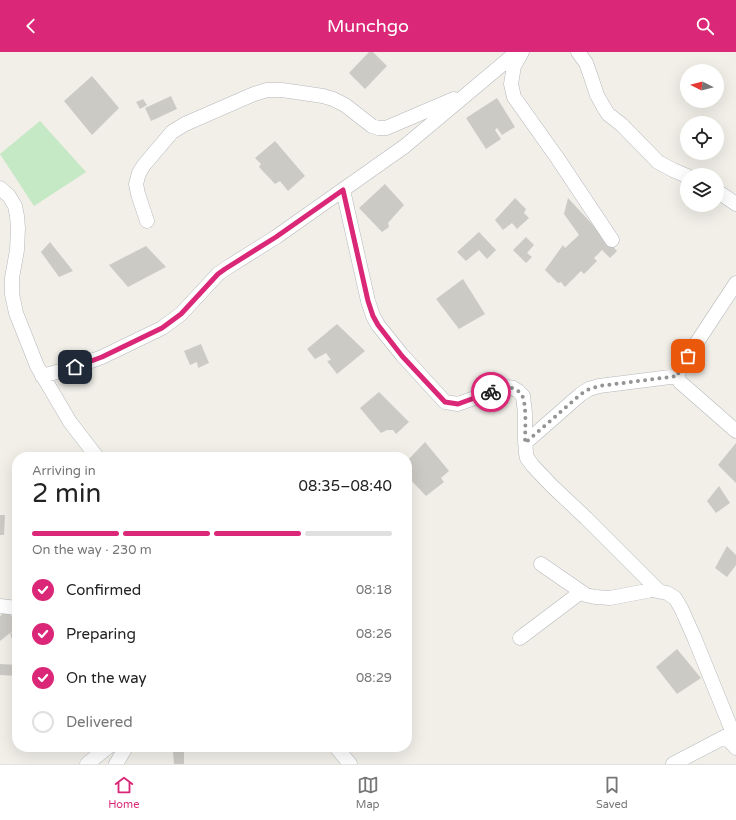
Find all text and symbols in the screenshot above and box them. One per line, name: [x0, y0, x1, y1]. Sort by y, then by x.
icon: back: [20, 15, 42, 37]
text: Munchgo: [327, 15, 409, 37]
icon: search: [694, 15, 716, 37]
north arrow: [680, 64, 724, 108]
map controls: [680, 64, 724, 212]
button: locate: [680, 116, 724, 160]
button: layers: [680, 168, 724, 212]
pin: [671, 339, 705, 373]
icon: bag: [677, 345, 699, 367]
pin: [58, 350, 92, 384]
icon: home: [64, 356, 86, 378]
courier: [471, 372, 511, 412]
icon: bike: [480, 381, 502, 403]
text: Arriving in: [32, 463, 96, 479]
text: 08:35–08:40: [299, 477, 392, 495]
text: 2 min: [32, 478, 101, 509]
text: On the way · 230 m: [32, 542, 152, 558]
icon: check: [32, 579, 54, 601]
text: Confirmed: [66, 581, 141, 599]
text: 08:18: [356, 582, 392, 598]
icon: check: [32, 623, 54, 645]
text: Preparing: [66, 625, 136, 643]
text: 08:26: [356, 626, 392, 642]
icon: check: [32, 667, 54, 689]
text: On the way: [66, 669, 146, 687]
text: 08:29: [356, 670, 392, 686]
text: Delivered: [66, 713, 133, 731]
tab: Home: [108, 774, 139, 811]
tab: Map: [356, 774, 380, 811]
tab: Saved: [596, 774, 628, 811]

